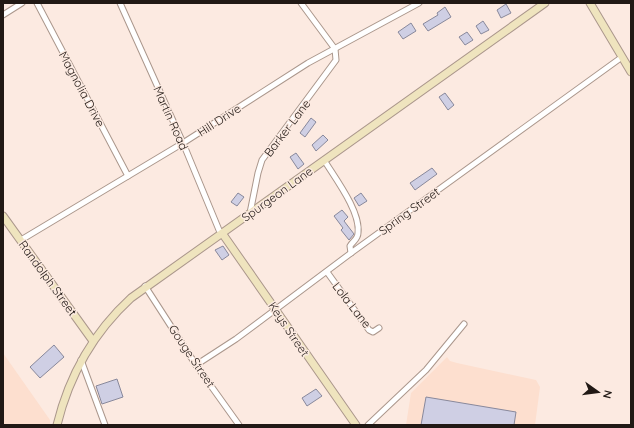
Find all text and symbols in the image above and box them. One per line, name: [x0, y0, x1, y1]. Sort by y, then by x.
street label: Magnolia Drive: [56, 49, 108, 130]
street label: Martin Road: [150, 84, 192, 152]
street label: Barker Lane: [261, 96, 314, 160]
street label: Hill Drive: [194, 100, 244, 140]
street label: Spurgeon Lane: [239, 163, 316, 225]
street label: Spring Street: [376, 184, 442, 238]
street label: Randolph Street: [16, 237, 80, 319]
street label: Lola Lane: [329, 279, 375, 331]
street label: Keys Street: [265, 299, 313, 359]
street label: Gouge Street: [166, 322, 218, 390]
north arrow: [578, 372, 618, 412]
text: N: [600, 389, 615, 400]

